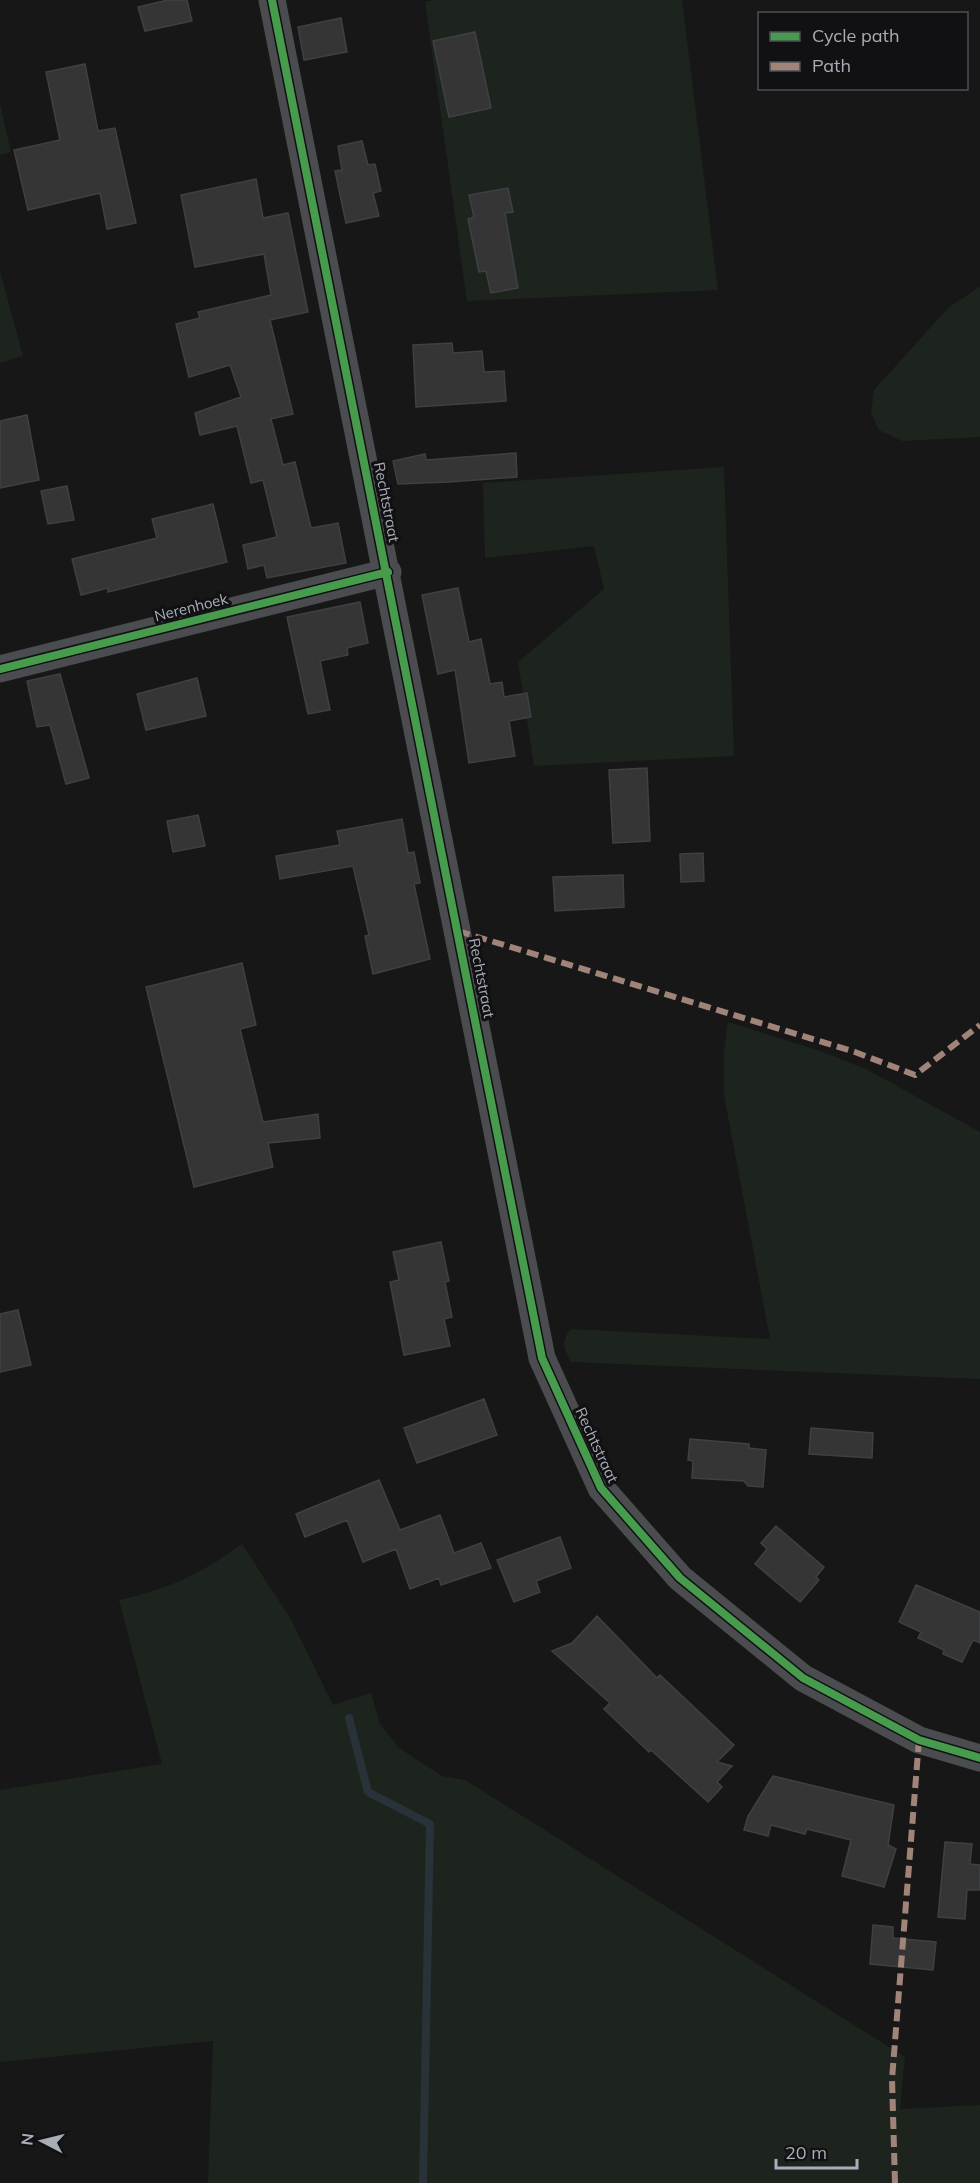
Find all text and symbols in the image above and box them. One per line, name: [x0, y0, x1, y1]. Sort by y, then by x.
legend: [758, 12, 968, 90]
text: Cycle path: [812, 24, 899, 47]
text: Path: [812, 54, 851, 77]
street label: Rechtstraat: [370, 460, 404, 544]
street label: Nerenhoek: [152, 589, 230, 625]
street label: Rechtstraat: [465, 936, 499, 1020]
street label: Rechtstraat: [571, 1404, 623, 1486]
north arrow: [12, 2111, 72, 2171]
text: N: [16, 2132, 38, 2146]
scale bar: [776, 2132, 857, 2170]
text: 20 m: [785, 2141, 827, 2164]

